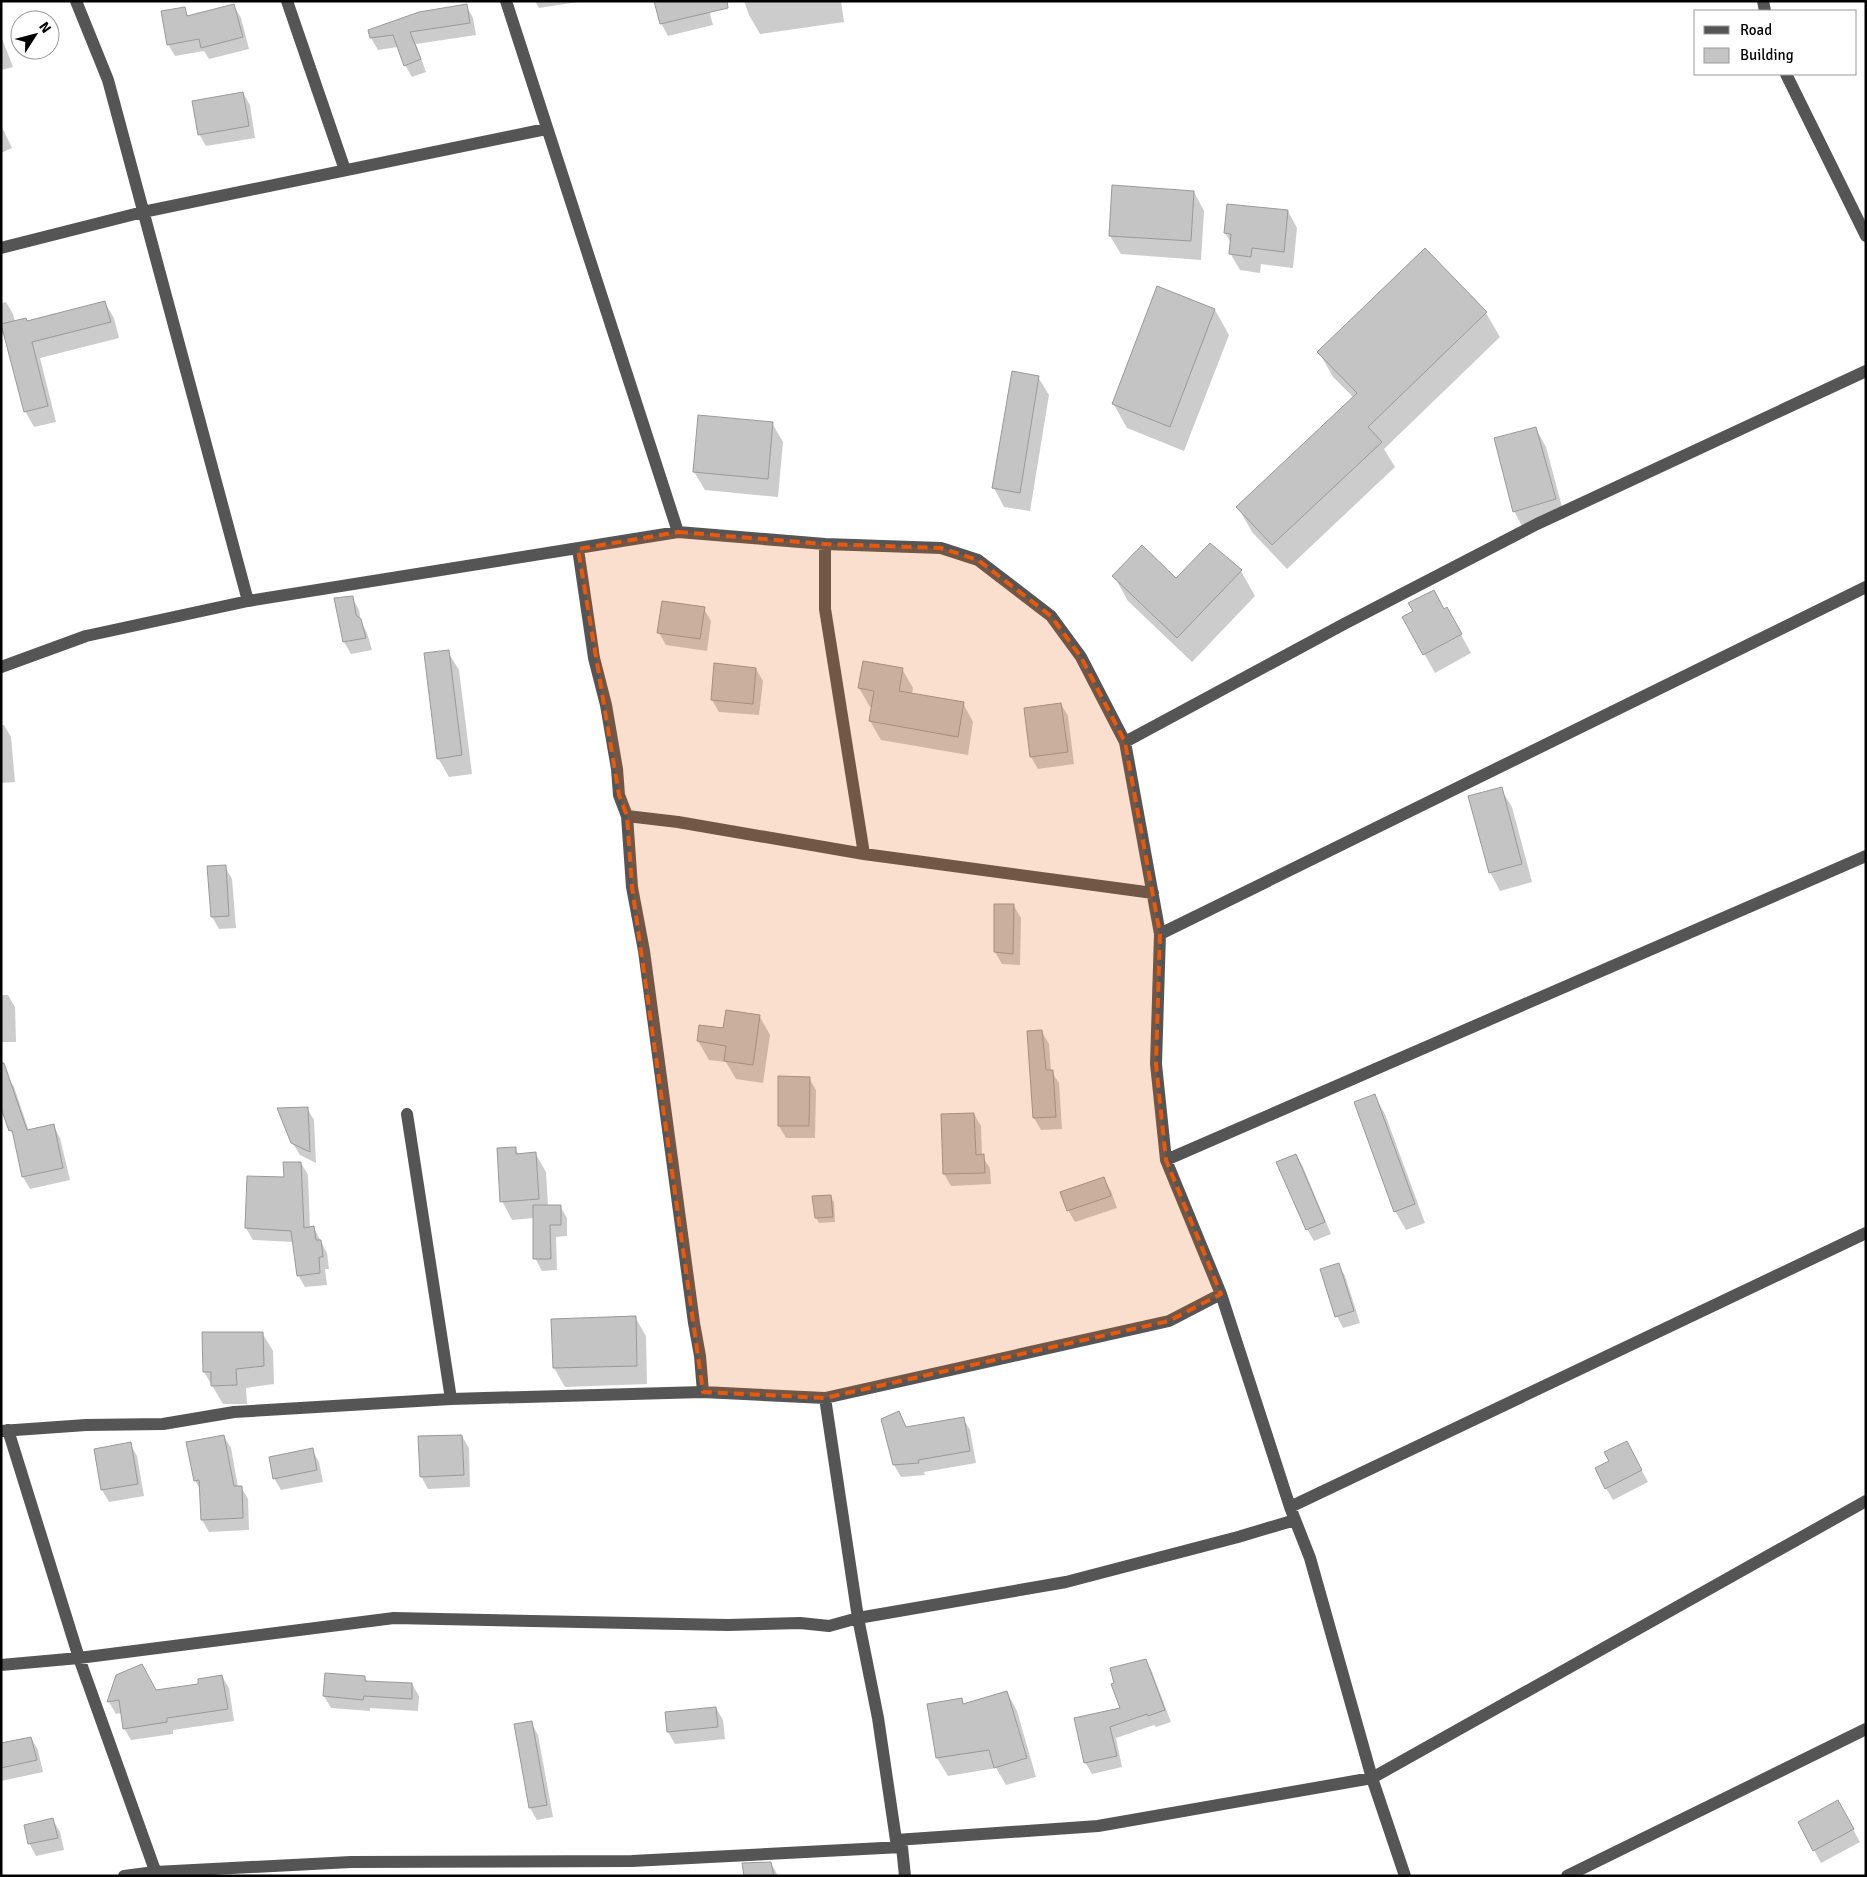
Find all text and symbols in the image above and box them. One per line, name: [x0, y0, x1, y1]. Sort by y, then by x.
north arrow: [10, 10, 60, 60]
legend: [1694, 10, 1857, 75]
text: N: [35, 19, 55, 37]
text: Road: [1740, 21, 1772, 39]
text: Building: [1740, 46, 1794, 64]

